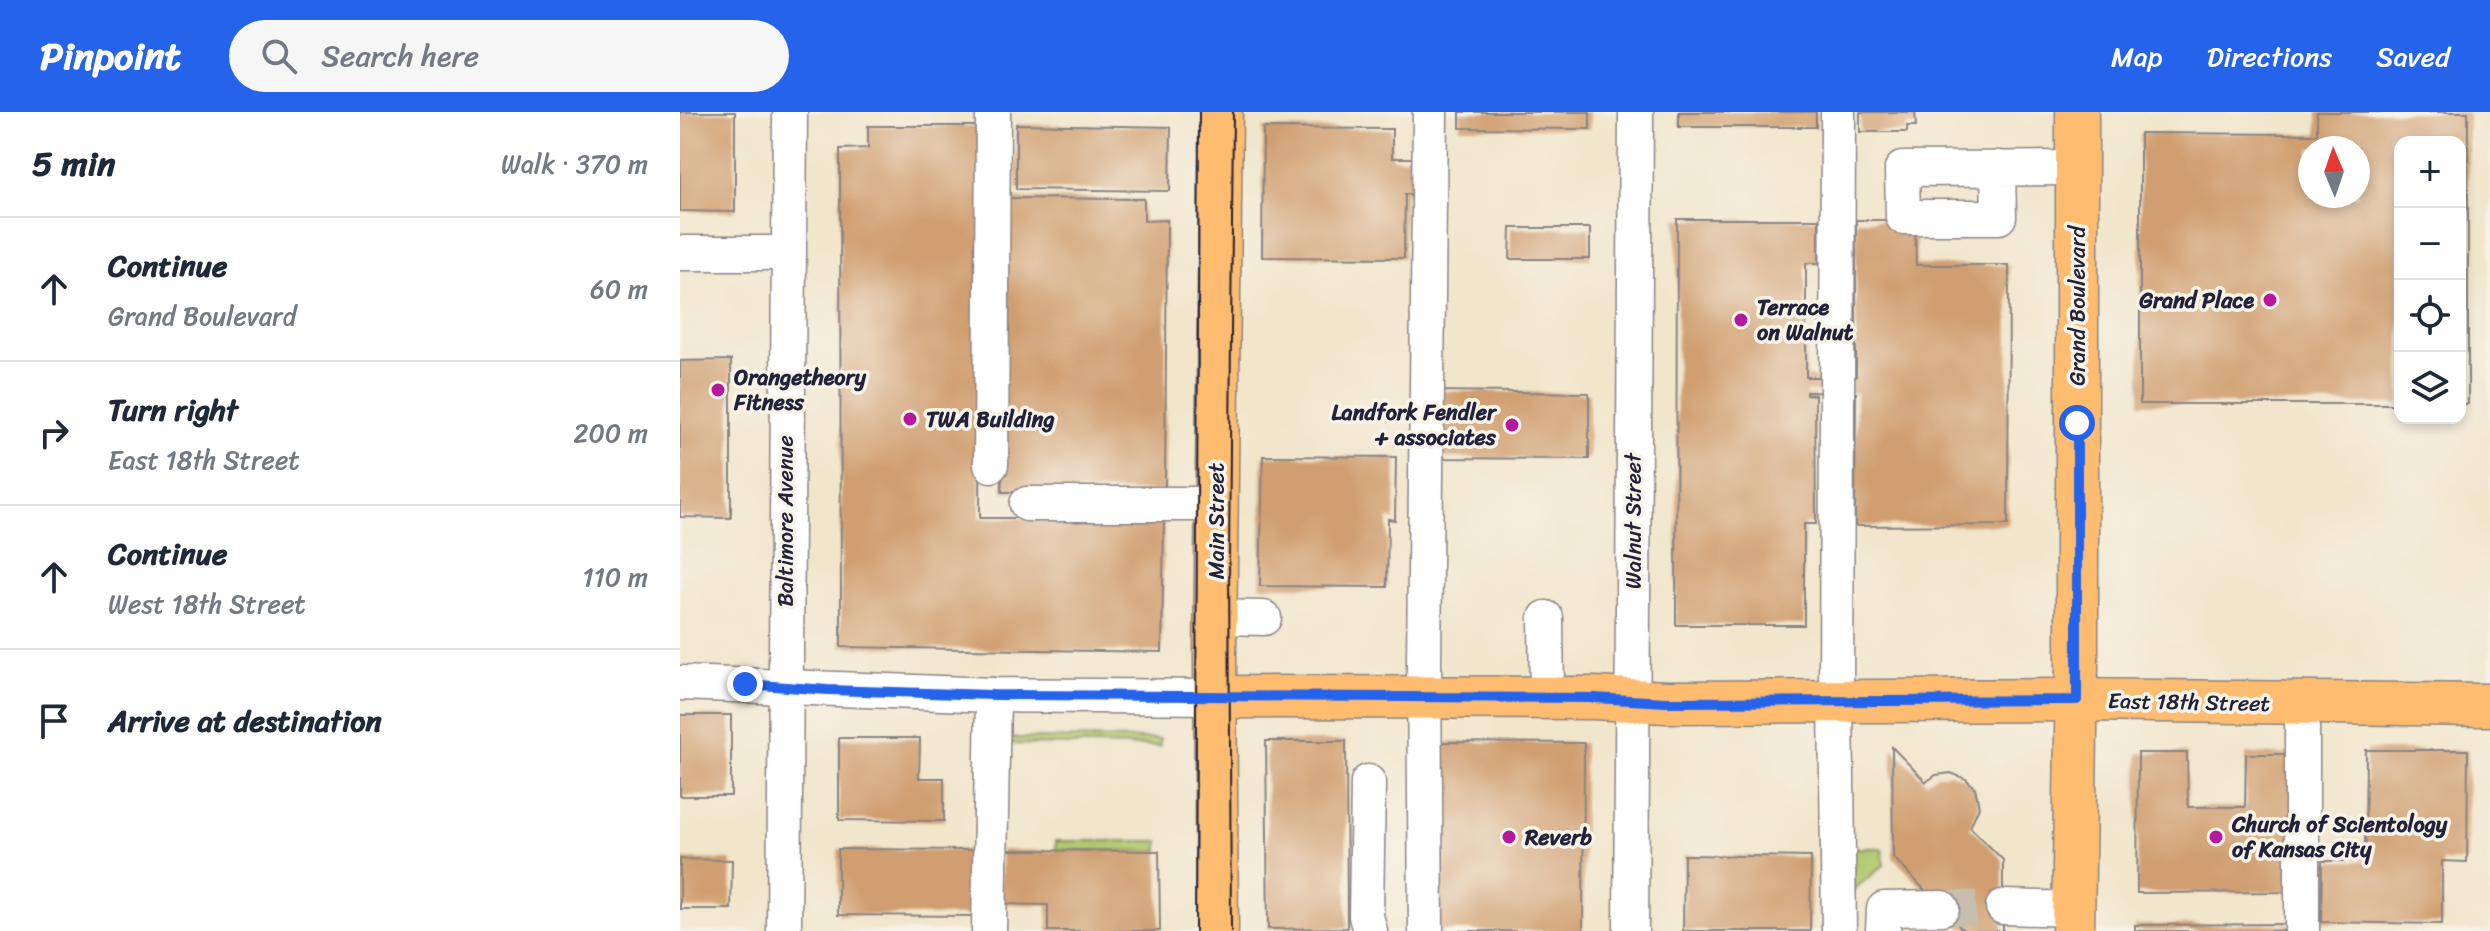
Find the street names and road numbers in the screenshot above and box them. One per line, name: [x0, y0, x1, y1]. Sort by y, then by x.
street label: Grand Boulevard: [2058, 225, 2097, 386]
street label: Baltimore Avenue: [766, 435, 805, 607]
street label: Walnut Street: [1614, 452, 1653, 589]
street label: Main Street: [1197, 462, 1236, 579]
street label: East 18th Street: [2108, 681, 2271, 723]

